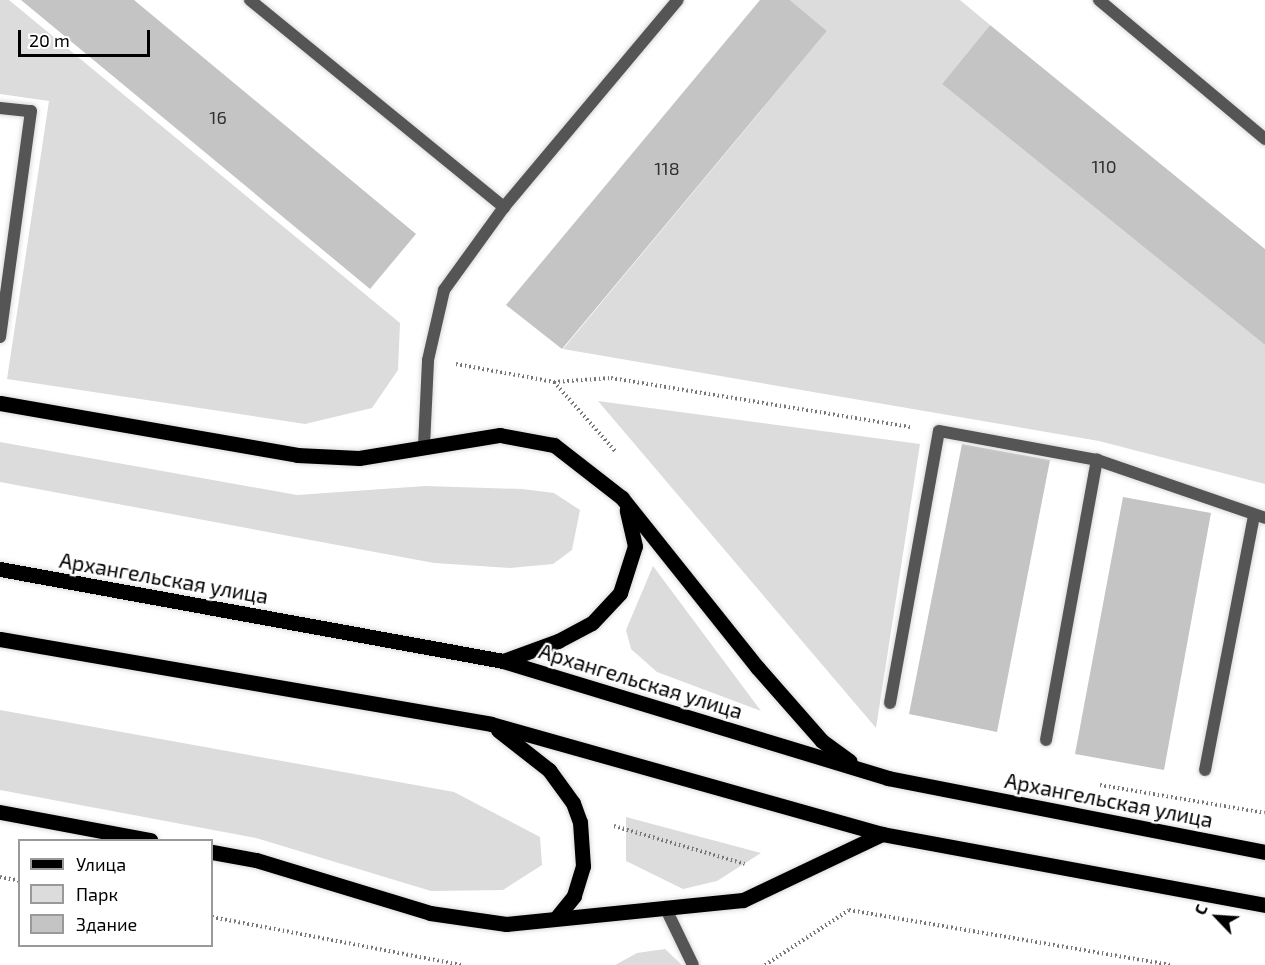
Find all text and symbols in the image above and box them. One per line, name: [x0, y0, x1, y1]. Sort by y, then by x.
scale bar: [21, 18, 153, 56]
text: 20 m: [29, 29, 70, 51]
house number: 16: [209, 106, 227, 128]
house number: 110: [1091, 155, 1117, 177]
house number: 118: [654, 157, 680, 179]
street label: Архангельская улица: [58, 547, 270, 609]
street label: Архангельская улица: [536, 638, 746, 724]
street label: Архангельская улица: [1003, 767, 1215, 833]
legend: [18, 839, 213, 947]
text: Улица: [76, 853, 126, 875]
text: Парк: [76, 883, 118, 905]
north arrow: [1187, 887, 1247, 947]
text: С: [1190, 901, 1211, 917]
text: Здание: [76, 913, 137, 935]

